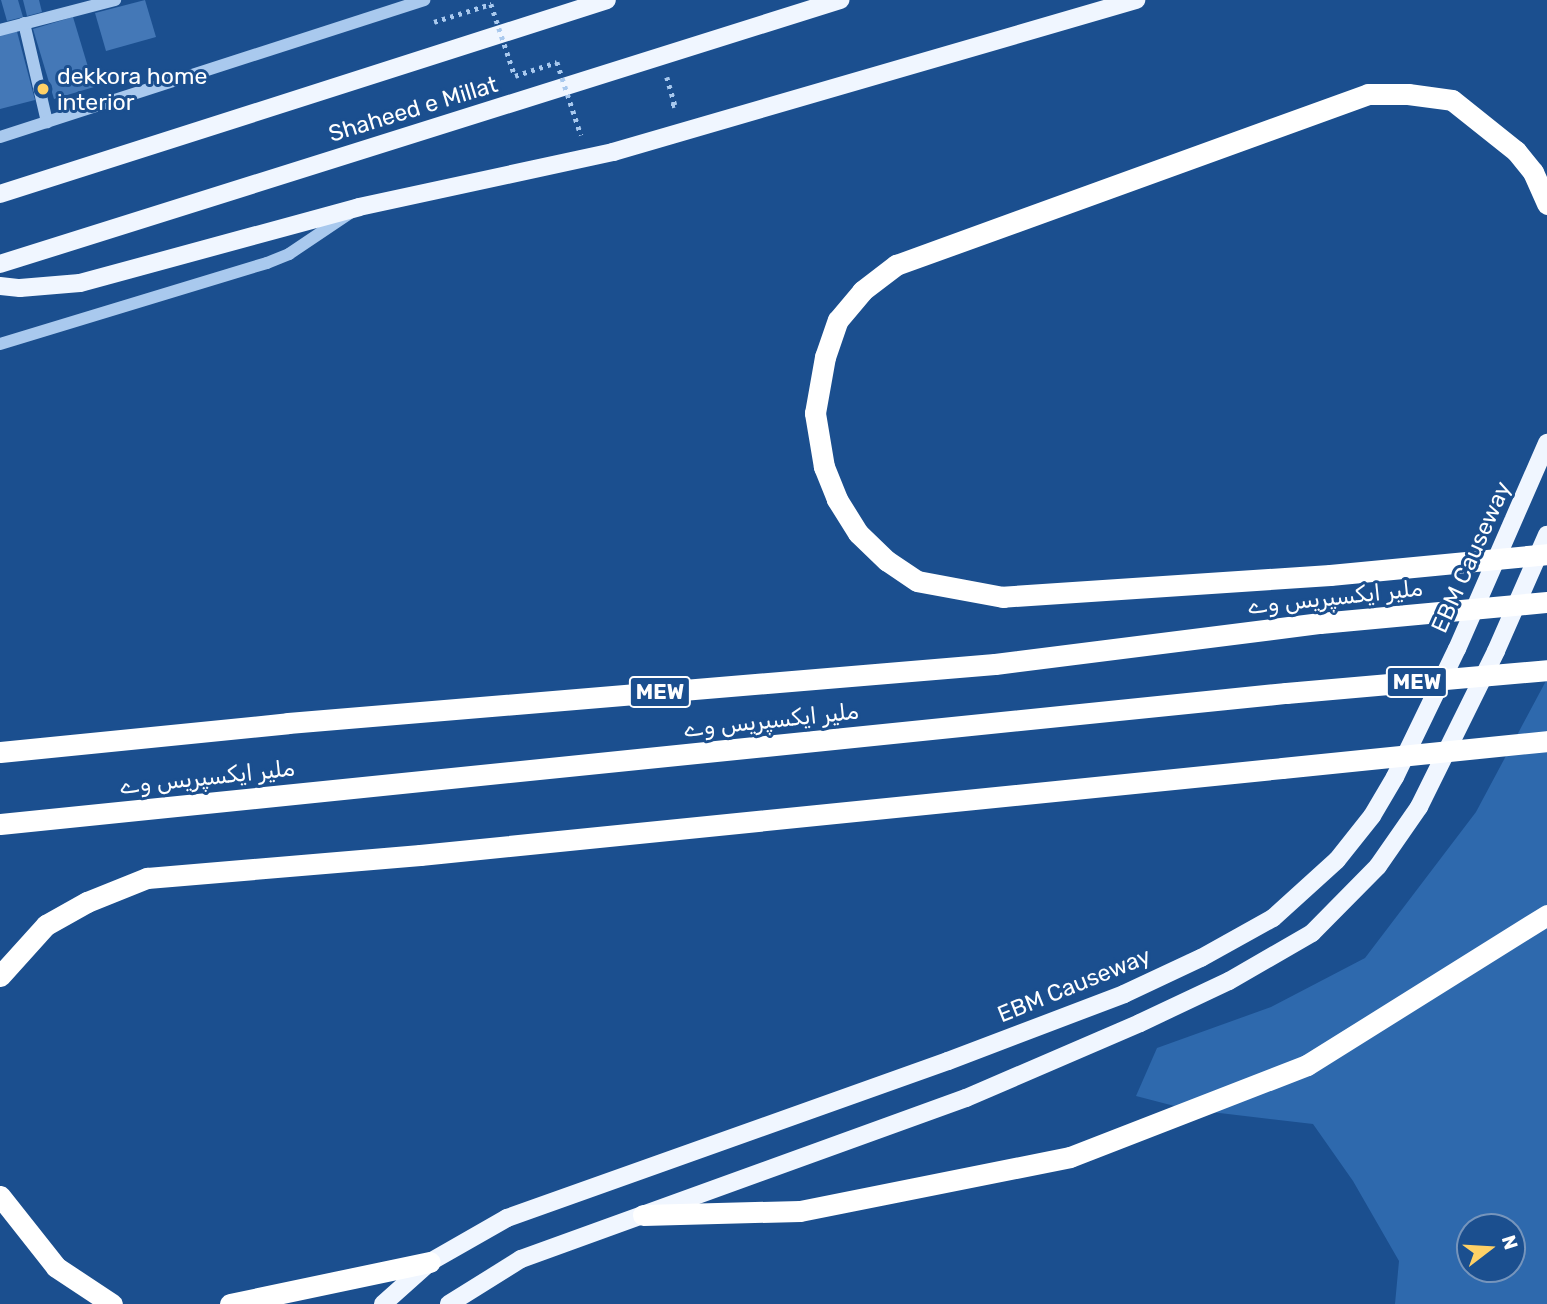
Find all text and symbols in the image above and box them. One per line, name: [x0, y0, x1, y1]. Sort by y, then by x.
place label: dekkora home interior: [57, 62, 207, 116]
street label: Shaheed e Millat: [325, 70, 501, 148]
marker: dekkora home interior: [35, 81, 51, 97]
street label: EBM Causeway: [1425, 477, 1517, 637]
street label: ملیر ایکسپریس وے: [1246, 574, 1424, 620]
road number: MEW: [1386, 664, 1448, 700]
road number: MEW: [628, 674, 692, 710]
street label: ملیر ایکسپریس وے: [682, 697, 860, 743]
street label: ملیر ایکسپریس وے: [118, 754, 296, 800]
street label: EBM Causeway: [993, 942, 1155, 1028]
north arrow: [1456, 1213, 1526, 1283]
text: N: [1497, 1232, 1523, 1252]

